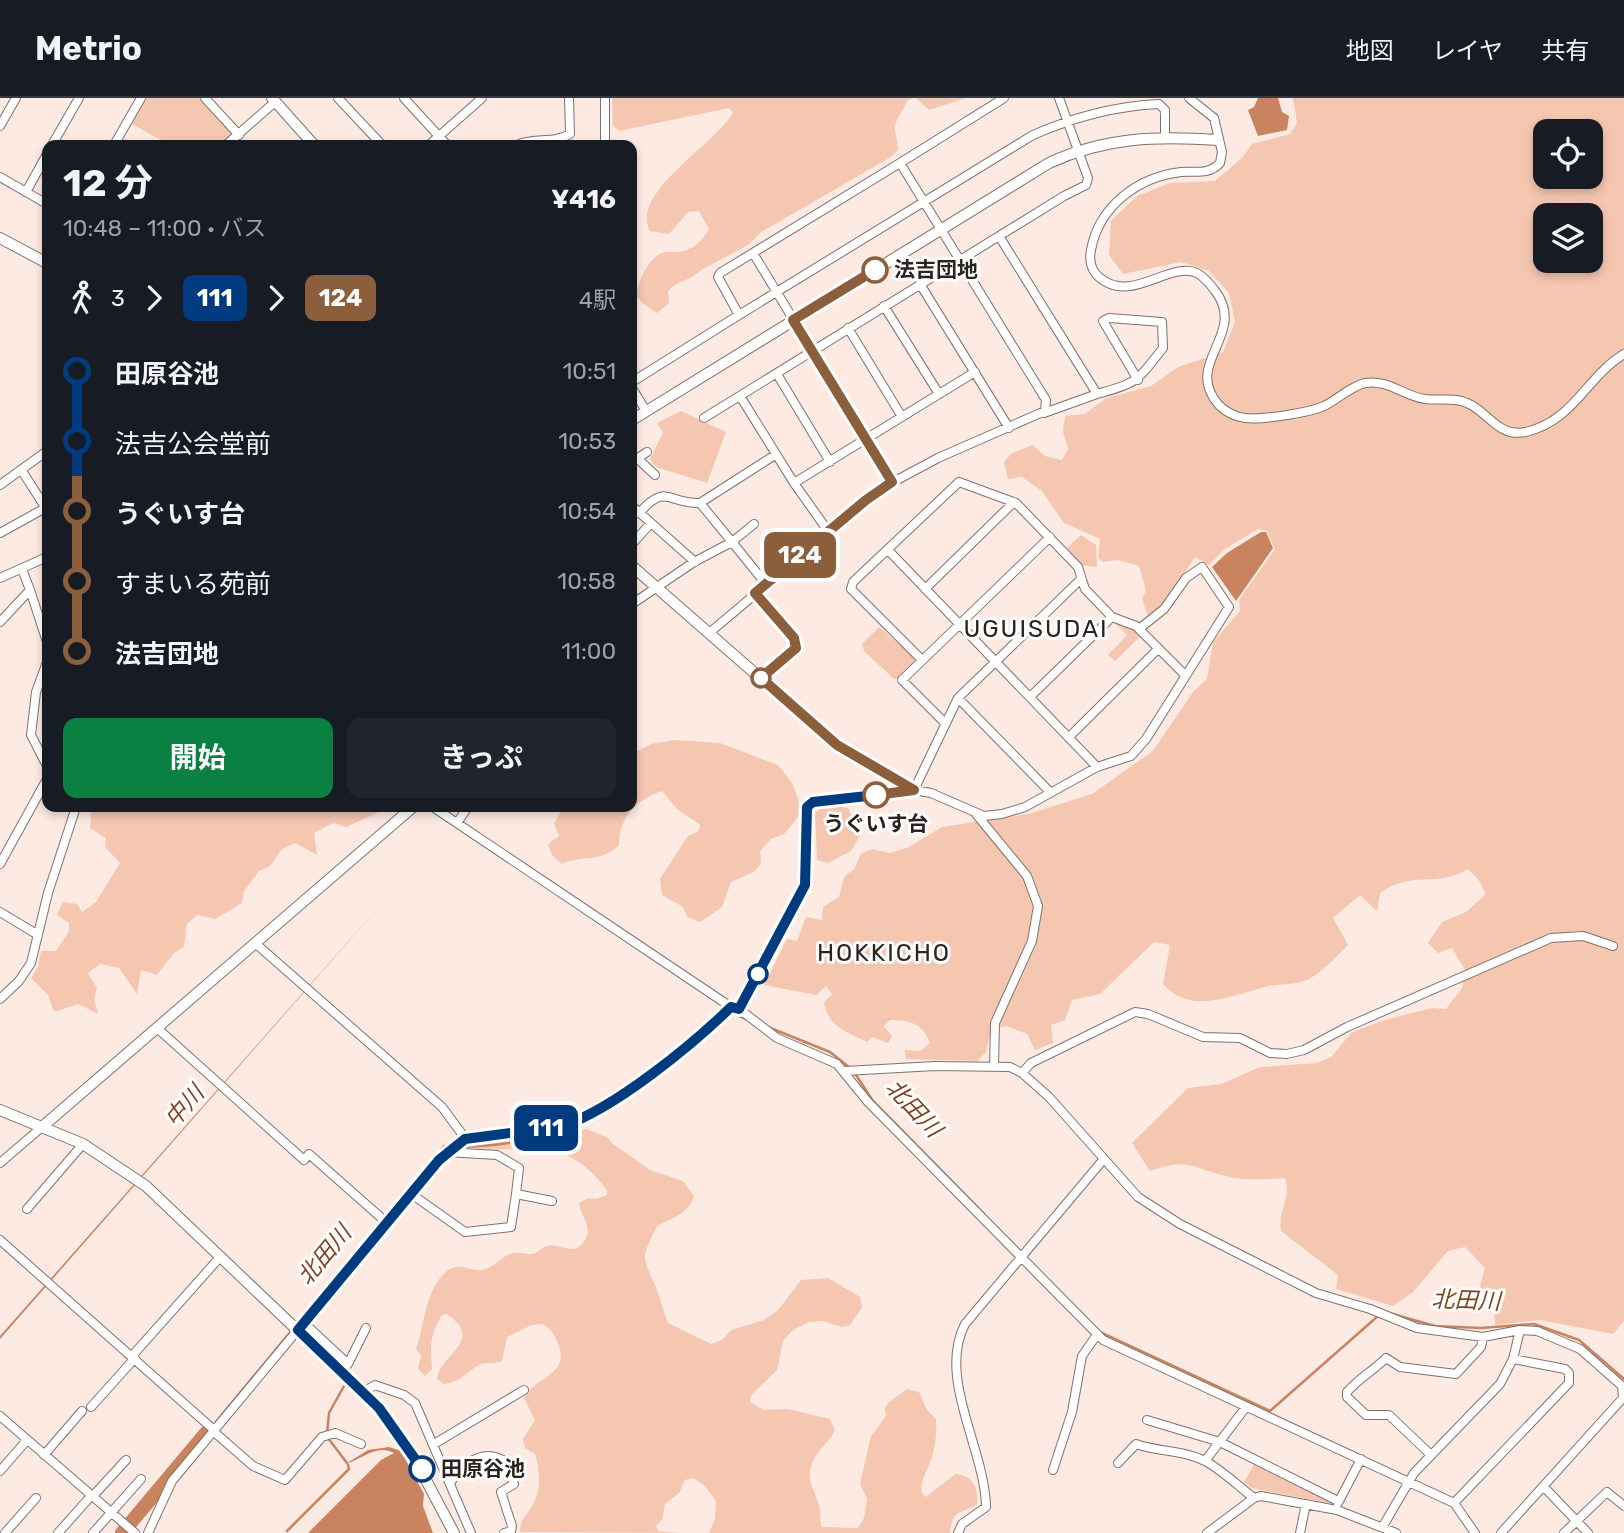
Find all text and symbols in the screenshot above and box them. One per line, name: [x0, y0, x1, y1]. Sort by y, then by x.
text: Metrio: [35, 29, 142, 68]
text: 地図: [1346, 37, 1394, 65]
text: レイヤ: [1432, 37, 1503, 65]
text: 共有: [1541, 37, 1589, 65]
map controls: [1533, 119, 1603, 273]
button: locate: [1533, 119, 1603, 189]
text: 12 分: [63, 160, 153, 206]
text: ¥416: [551, 184, 616, 215]
button: layers: [1533, 203, 1603, 273]
text: 10:48 – 11:00 · バス: [63, 214, 266, 242]
marker: 法吉団地: [862, 257, 888, 283]
place label: 法吉団地: [894, 257, 978, 282]
icon: walk: [63, 279, 101, 317]
icon: forward: [135, 279, 173, 317]
icon: forward: [257, 279, 295, 317]
text: 3: [111, 284, 125, 312]
text: 111: [197, 284, 233, 312]
text: 124: [319, 284, 362, 312]
text: 4駅: [579, 286, 616, 314]
text: 10:51: [563, 357, 616, 385]
text: 田原谷池: [115, 359, 219, 390]
text: 10:53: [558, 427, 616, 455]
text: 法吉公会堂前: [115, 429, 271, 460]
text: 10:54: [558, 497, 616, 525]
text: うぐいす台: [115, 499, 245, 530]
line badge: 124: [760, 532, 840, 578]
text: 124: [778, 541, 822, 569]
text: 10:58: [557, 567, 616, 595]
text: すまいる苑前: [115, 569, 271, 600]
district label: UGUISUDAI: [963, 615, 1109, 643]
text: 11:00: [561, 637, 616, 665]
text: 法吉団地: [115, 639, 219, 670]
unlabelled marker: [751, 668, 771, 688]
button: 開始: [63, 718, 333, 798]
button: きっぷ: [347, 718, 616, 798]
marker: うぐいす台: [863, 782, 889, 808]
place label: うぐいす台: [824, 811, 929, 836]
district label: HOKKICHO: [817, 939, 951, 967]
unlabelled marker: [748, 964, 768, 984]
water label: 北田川: [880, 1073, 950, 1145]
water label: 中川: [158, 1077, 212, 1133]
line badge: 111: [506, 1105, 586, 1151]
text: 111: [528, 1114, 564, 1142]
water label: 北田川: [291, 1217, 359, 1290]
water label: 北田川: [1431, 1285, 1504, 1315]
marker: 田原谷池: [409, 1456, 435, 1482]
place label: 田原谷池: [441, 1456, 525, 1481]

